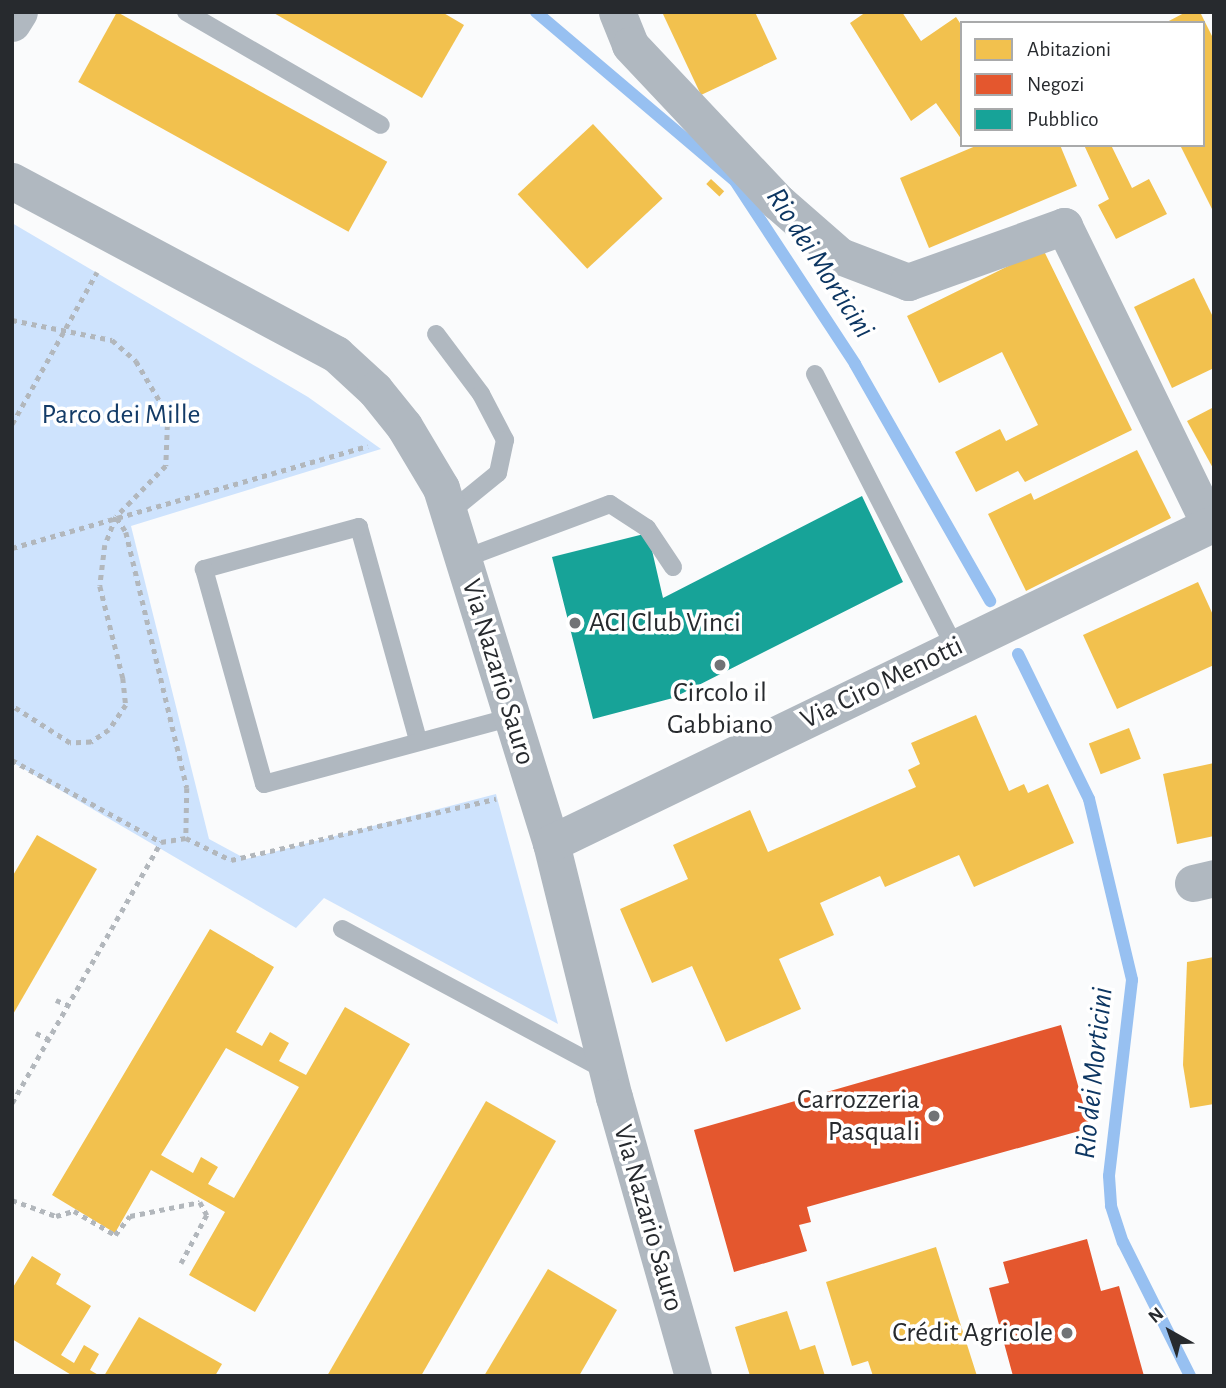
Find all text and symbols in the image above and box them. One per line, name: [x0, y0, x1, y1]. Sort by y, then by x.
legend: [960, 21, 1205, 147]
text: Abitazioni: [1027, 39, 1111, 60]
text: Negozi: [1027, 74, 1084, 95]
text: Pubblico: [1027, 109, 1099, 130]
water label: Rio dei Morticini: [758, 181, 882, 345]
park label: Parco dei Mille: [41, 398, 201, 432]
street label: Via Nazario Sauro: [454, 575, 542, 769]
place label: ACI Club Vinci: [589, 606, 741, 640]
marker: ACI Club Vinci: [567, 615, 583, 631]
street label: Via Ciro Menotti: [795, 629, 969, 737]
marker: Circolo il Gabbiano: [712, 657, 728, 673]
place label: Circolo il Gabbiano: [667, 676, 773, 742]
water label: Rio dei Morticini: [1067, 985, 1121, 1161]
place label: Carrozzeria Pasquali: [797, 1083, 920, 1149]
marker: Carrozzeria Pasquali: [926, 1108, 942, 1124]
street label: Via Nazario Sauro: [605, 1121, 691, 1315]
north arrow: [1135, 1297, 1205, 1367]
text: N: [1145, 1304, 1167, 1327]
place label: Crédit Agricole: [892, 1316, 1053, 1350]
marker: Crédit Agricole: [1059, 1325, 1075, 1341]

